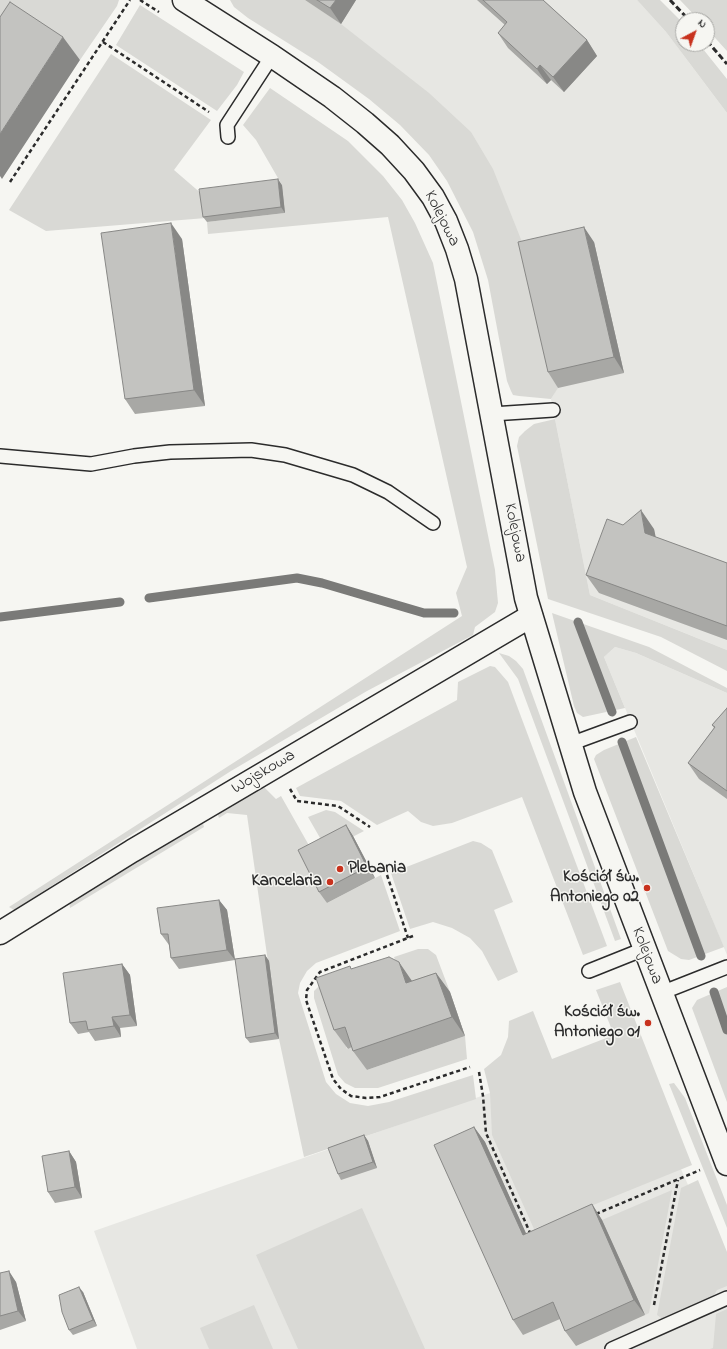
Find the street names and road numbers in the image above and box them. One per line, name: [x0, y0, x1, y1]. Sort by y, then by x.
street label: Kolejowa: [418, 188, 464, 250]
street label: Kolejowa: [498, 502, 530, 564]
street label: Wojskowa: [229, 746, 299, 800]
street label: Kolejowa: [626, 925, 666, 987]

